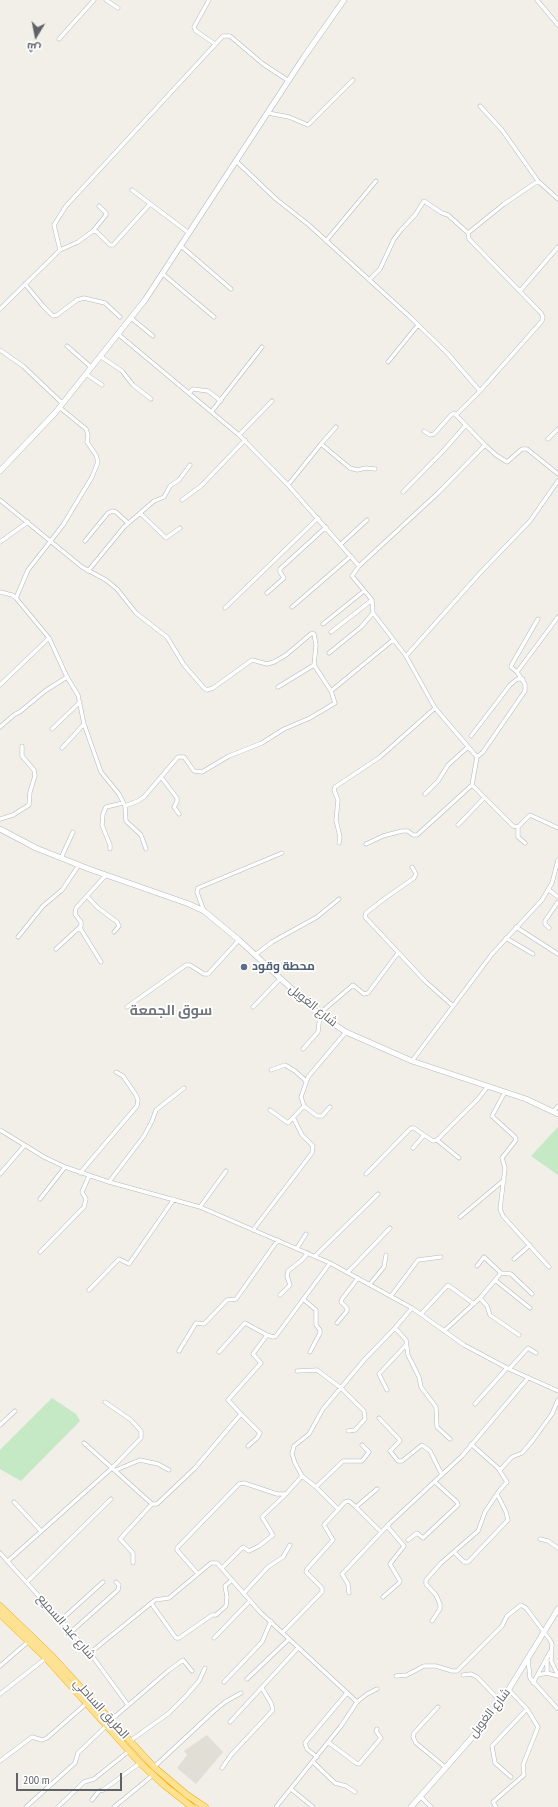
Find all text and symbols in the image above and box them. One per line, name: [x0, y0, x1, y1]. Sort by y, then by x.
north arrow: [16, 16, 56, 56]
text: ش: [26, 40, 42, 56]
place label: محطة وقود: [252, 960, 315, 974]
marker: محطة وقود: [239, 962, 249, 972]
street label: شارع الغويل: [286, 982, 340, 1030]
district label: سوق الجمعة: [130, 1003, 212, 1019]
street label: شارع عبد السميع: [34, 1592, 98, 1662]
street label: الطريق الساحلي: [70, 1676, 132, 1742]
street label: شارع الغويل: [466, 1686, 514, 1740]
scale bar: [18, 1765, 124, 1791]
text: 200 m: [23, 1772, 50, 1787]

